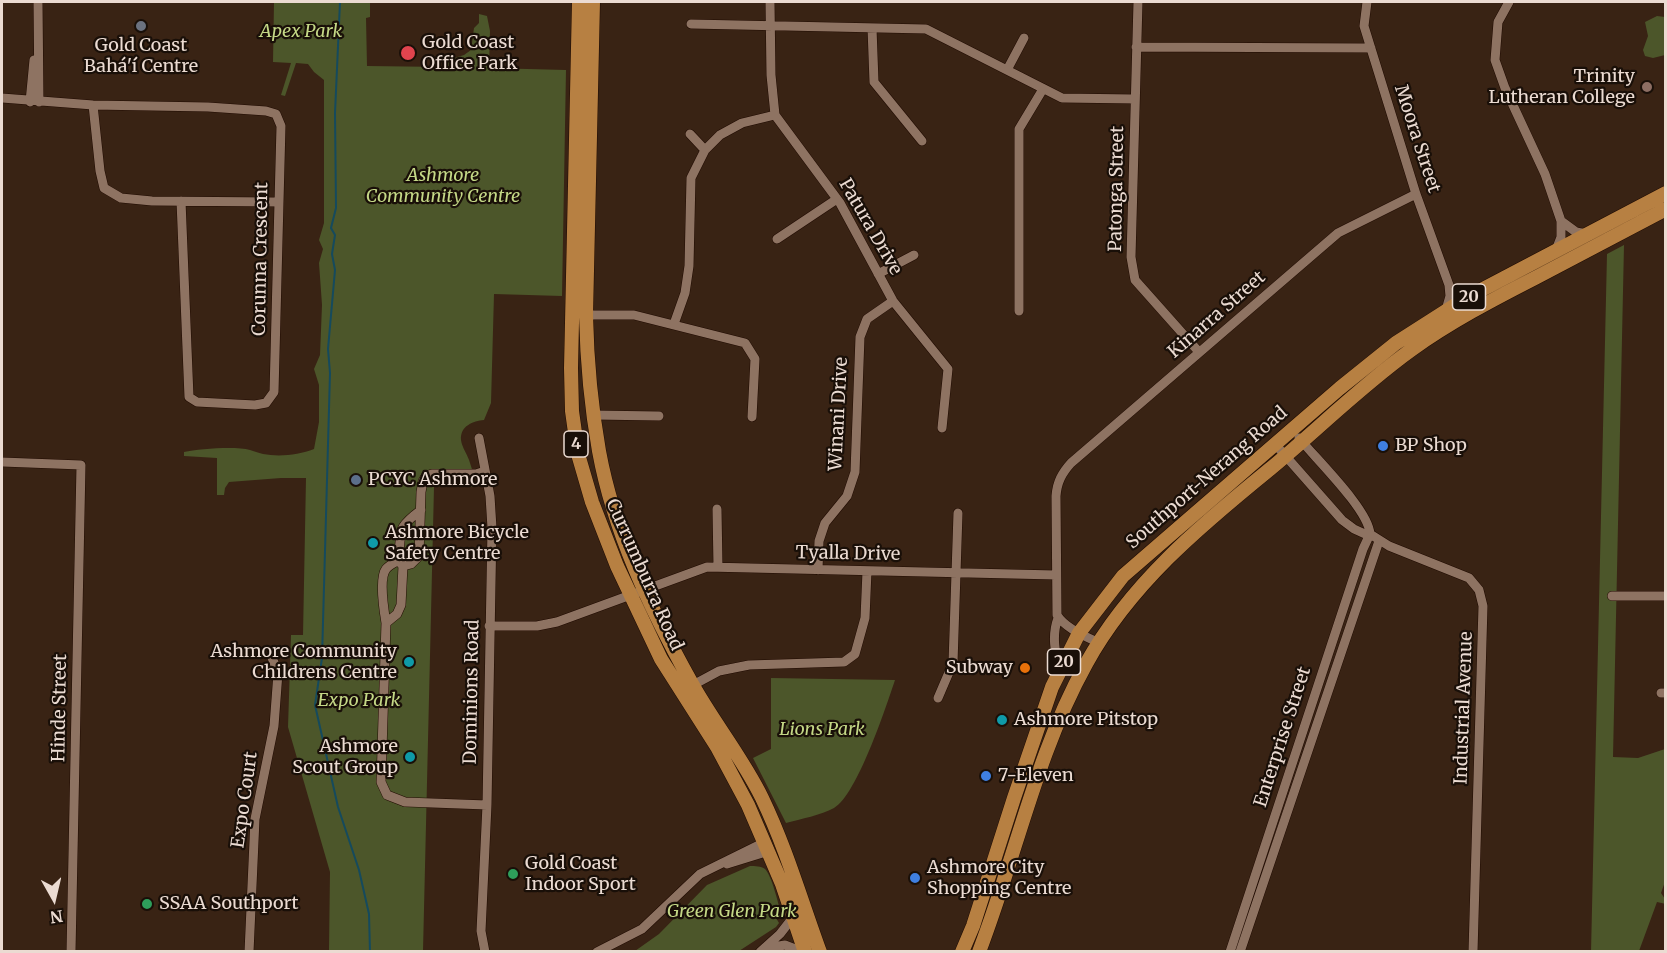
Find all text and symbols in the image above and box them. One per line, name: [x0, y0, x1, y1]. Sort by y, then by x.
marker: Gold Coast Bahá'í Centre: [134, 19, 148, 33]
park label: Apex Park: [260, 21, 342, 43]
place label: Gold Coast Office Park: [422, 32, 517, 74]
place label: Gold Coast Bahá'í Centre: [84, 35, 198, 78]
marker: Gold Coast Office Park: [399, 44, 417, 62]
place label: Trinity Lutheran College: [1488, 66, 1635, 109]
marker: Trinity Lutheran College: [1640, 80, 1654, 94]
street label: Moora Street: [1389, 82, 1445, 196]
street label: Patonga Street: [1105, 126, 1129, 252]
park label: Ashmore Community Centre: [366, 165, 520, 207]
street label: Patura Drive: [834, 175, 906, 279]
street label: Corunna Crescent: [249, 182, 273, 336]
street label: Kinarra Street: [1164, 267, 1270, 363]
road number: 20: [1452, 284, 1486, 310]
street label: Winani Drive: [825, 357, 853, 471]
street label: Southport-Nerang Road: [1122, 402, 1292, 554]
road number: 4: [564, 431, 588, 457]
place label: BP Shop: [1395, 435, 1467, 457]
marker: BP Shop: [1376, 439, 1390, 453]
place label: PCYC Ashmore: [368, 469, 497, 491]
marker: PCYC Ashmore: [349, 473, 363, 487]
street label: Currumburra Road: [601, 496, 687, 654]
place label: Ashmore Bicycle Safety Centre: [385, 522, 529, 564]
marker: Ashmore Bicycle Safety Centre: [366, 536, 380, 550]
street label: Tyalla Drive: [795, 542, 901, 566]
street label: Dominions Road: [460, 619, 484, 765]
street label: Industrial Avenue: [1451, 631, 1477, 785]
place label: Ashmore Community Childrens Centre: [211, 641, 397, 684]
road number: 20: [1048, 649, 1080, 675]
street label: Hinde Street: [48, 654, 72, 762]
marker: Ashmore Community Childrens Centre: [402, 655, 416, 669]
place label: Subway: [946, 657, 1013, 679]
marker: Subway: [1018, 661, 1032, 675]
street label: Enterprise Street: [1250, 664, 1316, 810]
park label: Expo Park: [318, 690, 400, 712]
place label: Ashmore Pitstop: [1014, 709, 1158, 731]
marker: Ashmore Pitstop: [995, 713, 1009, 727]
park label: Lions Park: [779, 719, 865, 741]
place label: Ashmore Scout Group: [292, 736, 398, 778]
street label: Expo Court: [228, 750, 262, 850]
marker: Ashmore Scout Group: [403, 750, 417, 764]
place label: 7-Eleven: [998, 765, 1074, 787]
marker: 7-Eleven: [979, 769, 993, 783]
place label: Gold Coast Indoor Sport: [525, 853, 636, 896]
place label: Ashmore City Shopping Centre: [927, 857, 1072, 900]
marker: Gold Coast Indoor Sport: [506, 867, 520, 881]
north arrow: [24, 869, 84, 929]
marker: Ashmore City Shopping Centre: [908, 871, 922, 885]
place label: SSAA Southport: [159, 893, 299, 915]
marker: SSAA Southport: [140, 897, 154, 911]
park label: Green Glen Park: [667, 901, 797, 923]
text: N: [49, 906, 64, 928]

